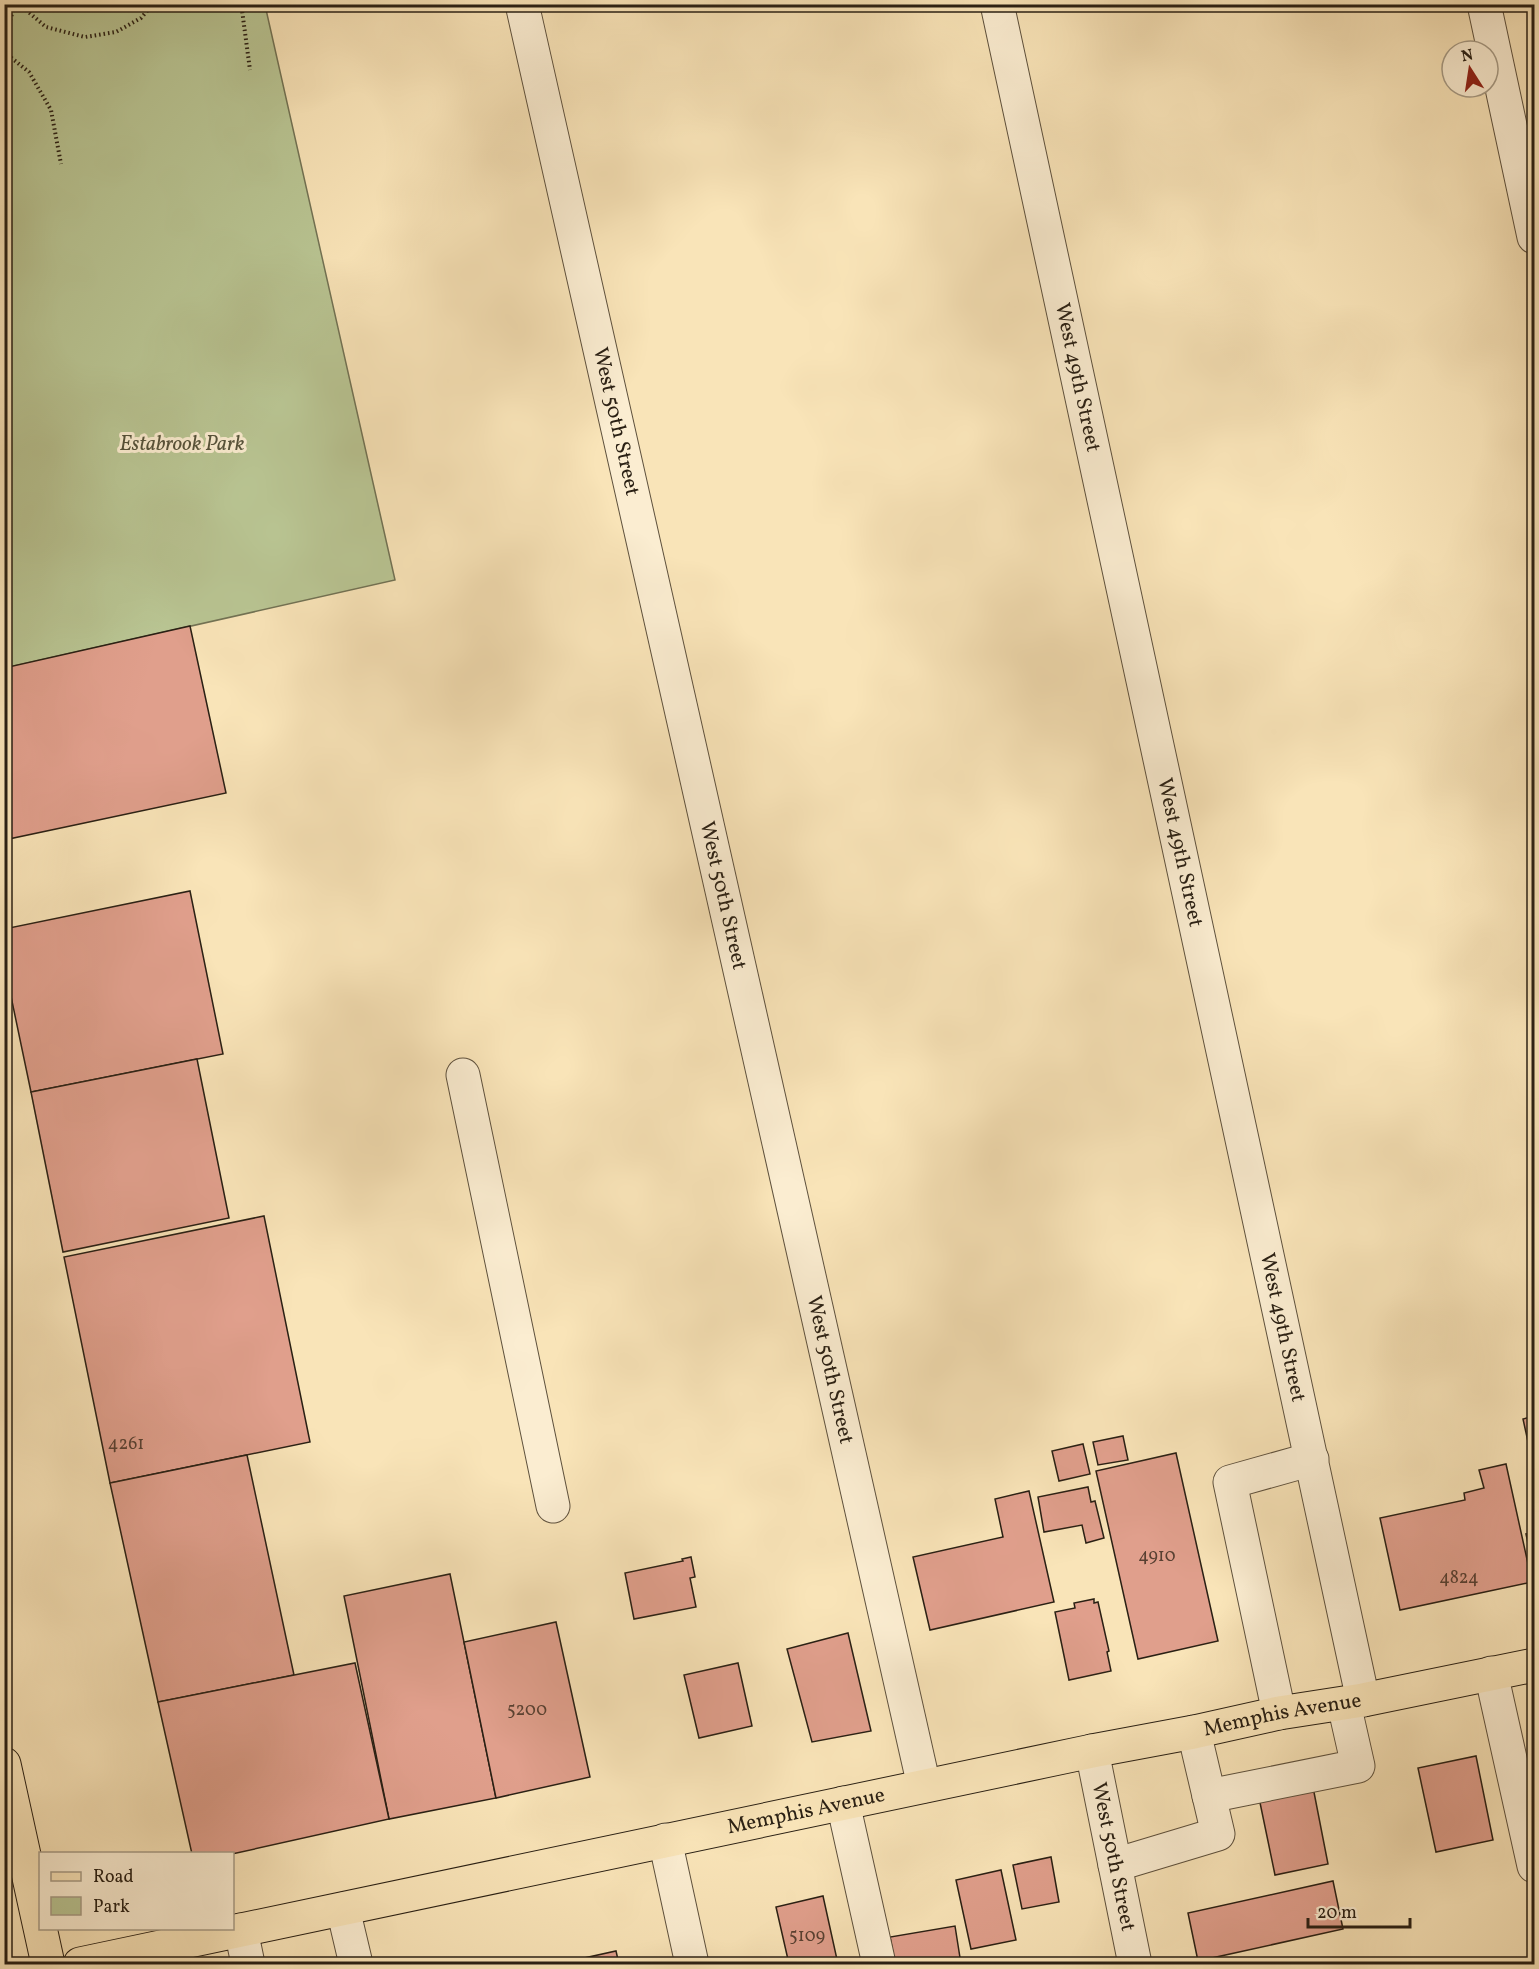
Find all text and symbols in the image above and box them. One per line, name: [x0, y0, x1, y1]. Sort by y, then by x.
north arrow: [1440, 39, 1500, 99]
text: N: [1459, 44, 1476, 68]
street label: West 49th Street: [1047, 300, 1108, 455]
street label: West 50th Street: [585, 344, 647, 499]
park label: Estabrook Park: [119, 430, 245, 459]
street label: West 49th Street: [1150, 775, 1210, 930]
street label: West 50th Street: [692, 819, 754, 973]
street label: West 49th Street: [1252, 1250, 1313, 1405]
street label: West 50th Street: [799, 1293, 861, 1447]
house number: 4261: [108, 1432, 144, 1457]
house number: 4910: [1138, 1544, 1176, 1569]
house number: 4824: [1439, 1566, 1479, 1591]
street label: Memphis Avenue: [1200, 1686, 1363, 1744]
house number: 5200: [507, 1698, 547, 1723]
street label: Memphis Avenue: [725, 1780, 888, 1842]
street label: West 50th Street: [1084, 1780, 1143, 1934]
legend: [39, 1852, 234, 1930]
text: Road: [93, 1865, 134, 1890]
scale bar: [1308, 1891, 1410, 1929]
text: Park: [93, 1895, 130, 1920]
text: 20 m: [1317, 1901, 1357, 1926]
house number: 5109: [789, 1924, 825, 1949]

